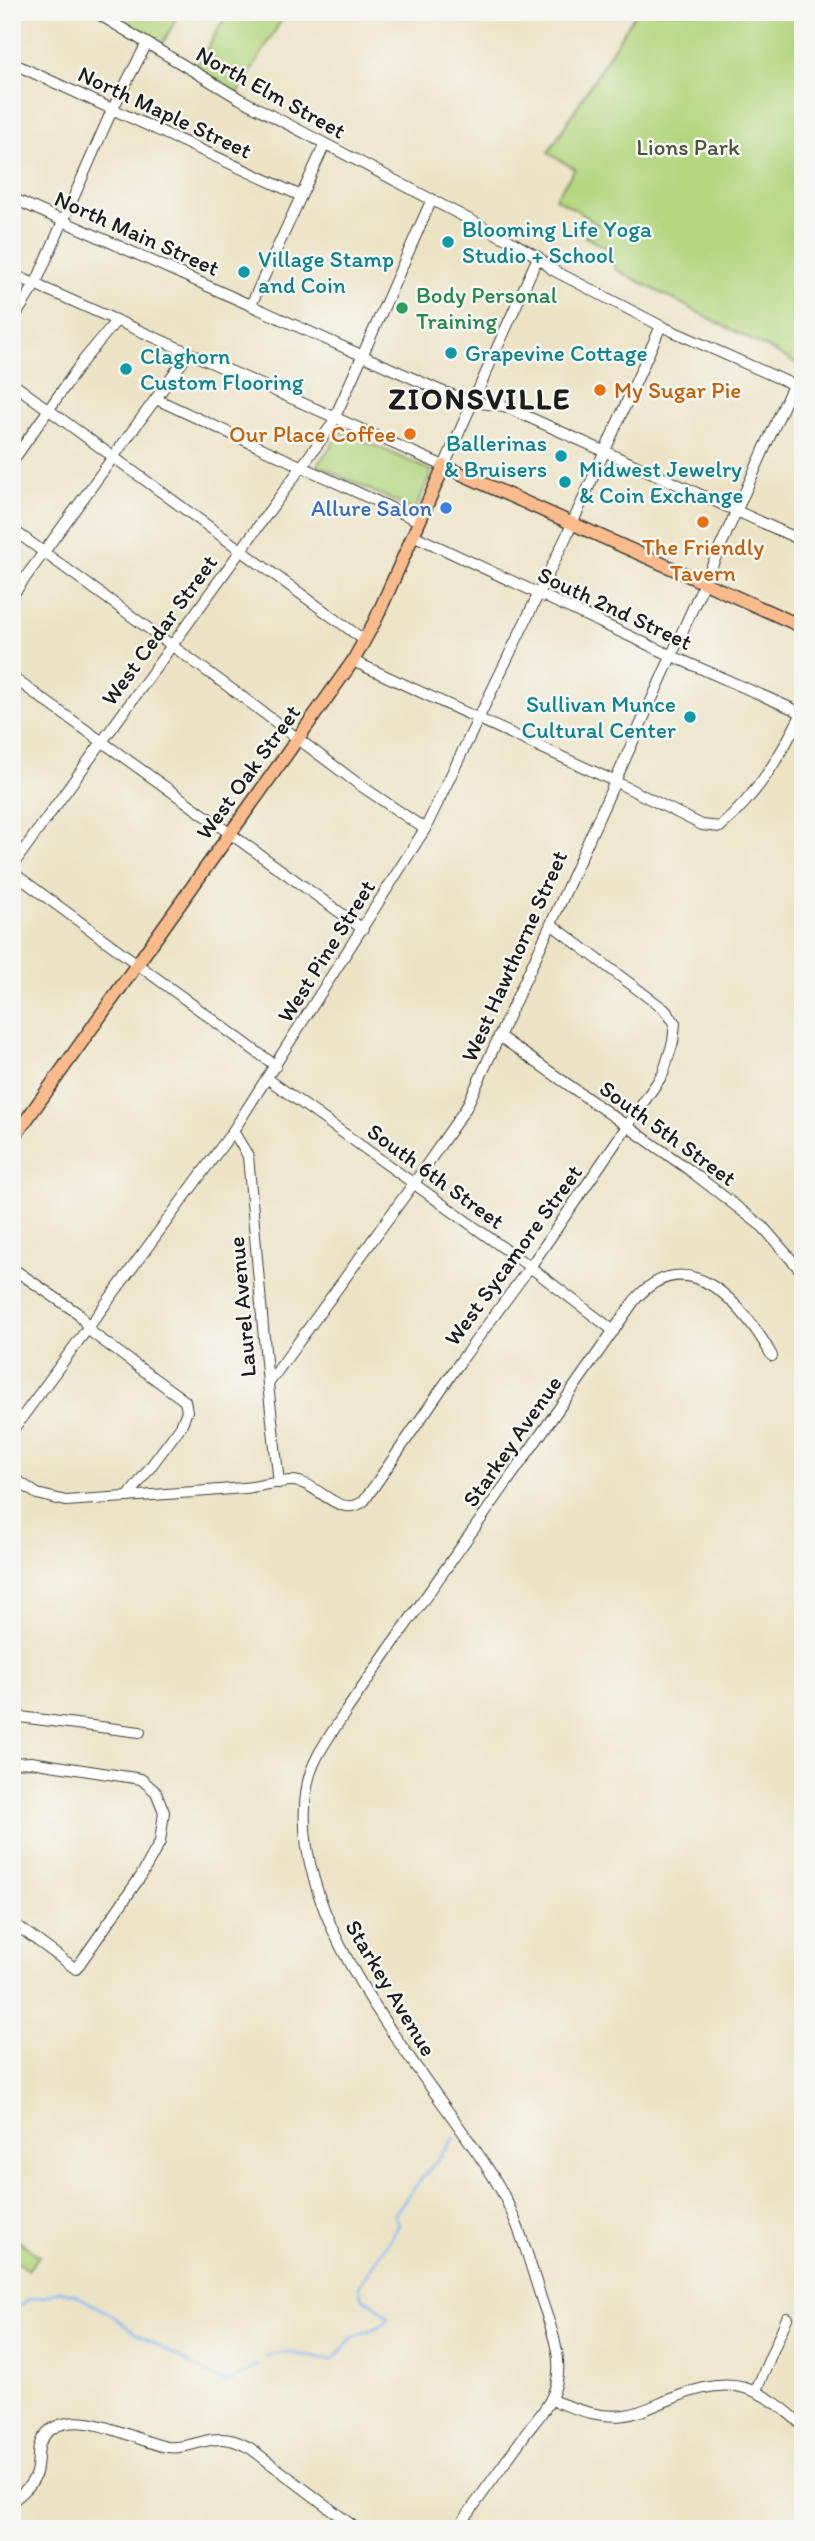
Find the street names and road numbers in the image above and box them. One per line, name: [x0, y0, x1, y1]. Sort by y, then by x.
street label: North Elm Street: [191, 39, 351, 145]
street label: North Maple Street: [74, 59, 257, 165]
street label: North Main Street: [50, 184, 224, 282]
street label: West Cedar Street: [95, 549, 223, 711]
street label: South 2nd Street: [533, 560, 697, 656]
street label: West Oak Street: [190, 699, 307, 845]
street label: West Hawthorne Street: [455, 846, 573, 1066]
street label: West Pine Street: [271, 874, 381, 1028]
street label: South 5th Street: [594, 1074, 742, 1192]
street label: South 6th Street: [362, 1117, 510, 1235]
street label: West Sycamore Street: [438, 1159, 588, 1351]
street label: Laurel Avenue: [222, 1236, 262, 1378]
street label: Starkey Avenue: [456, 1370, 568, 1512]
street label: Starkey Avenue: [339, 1915, 443, 2061]

